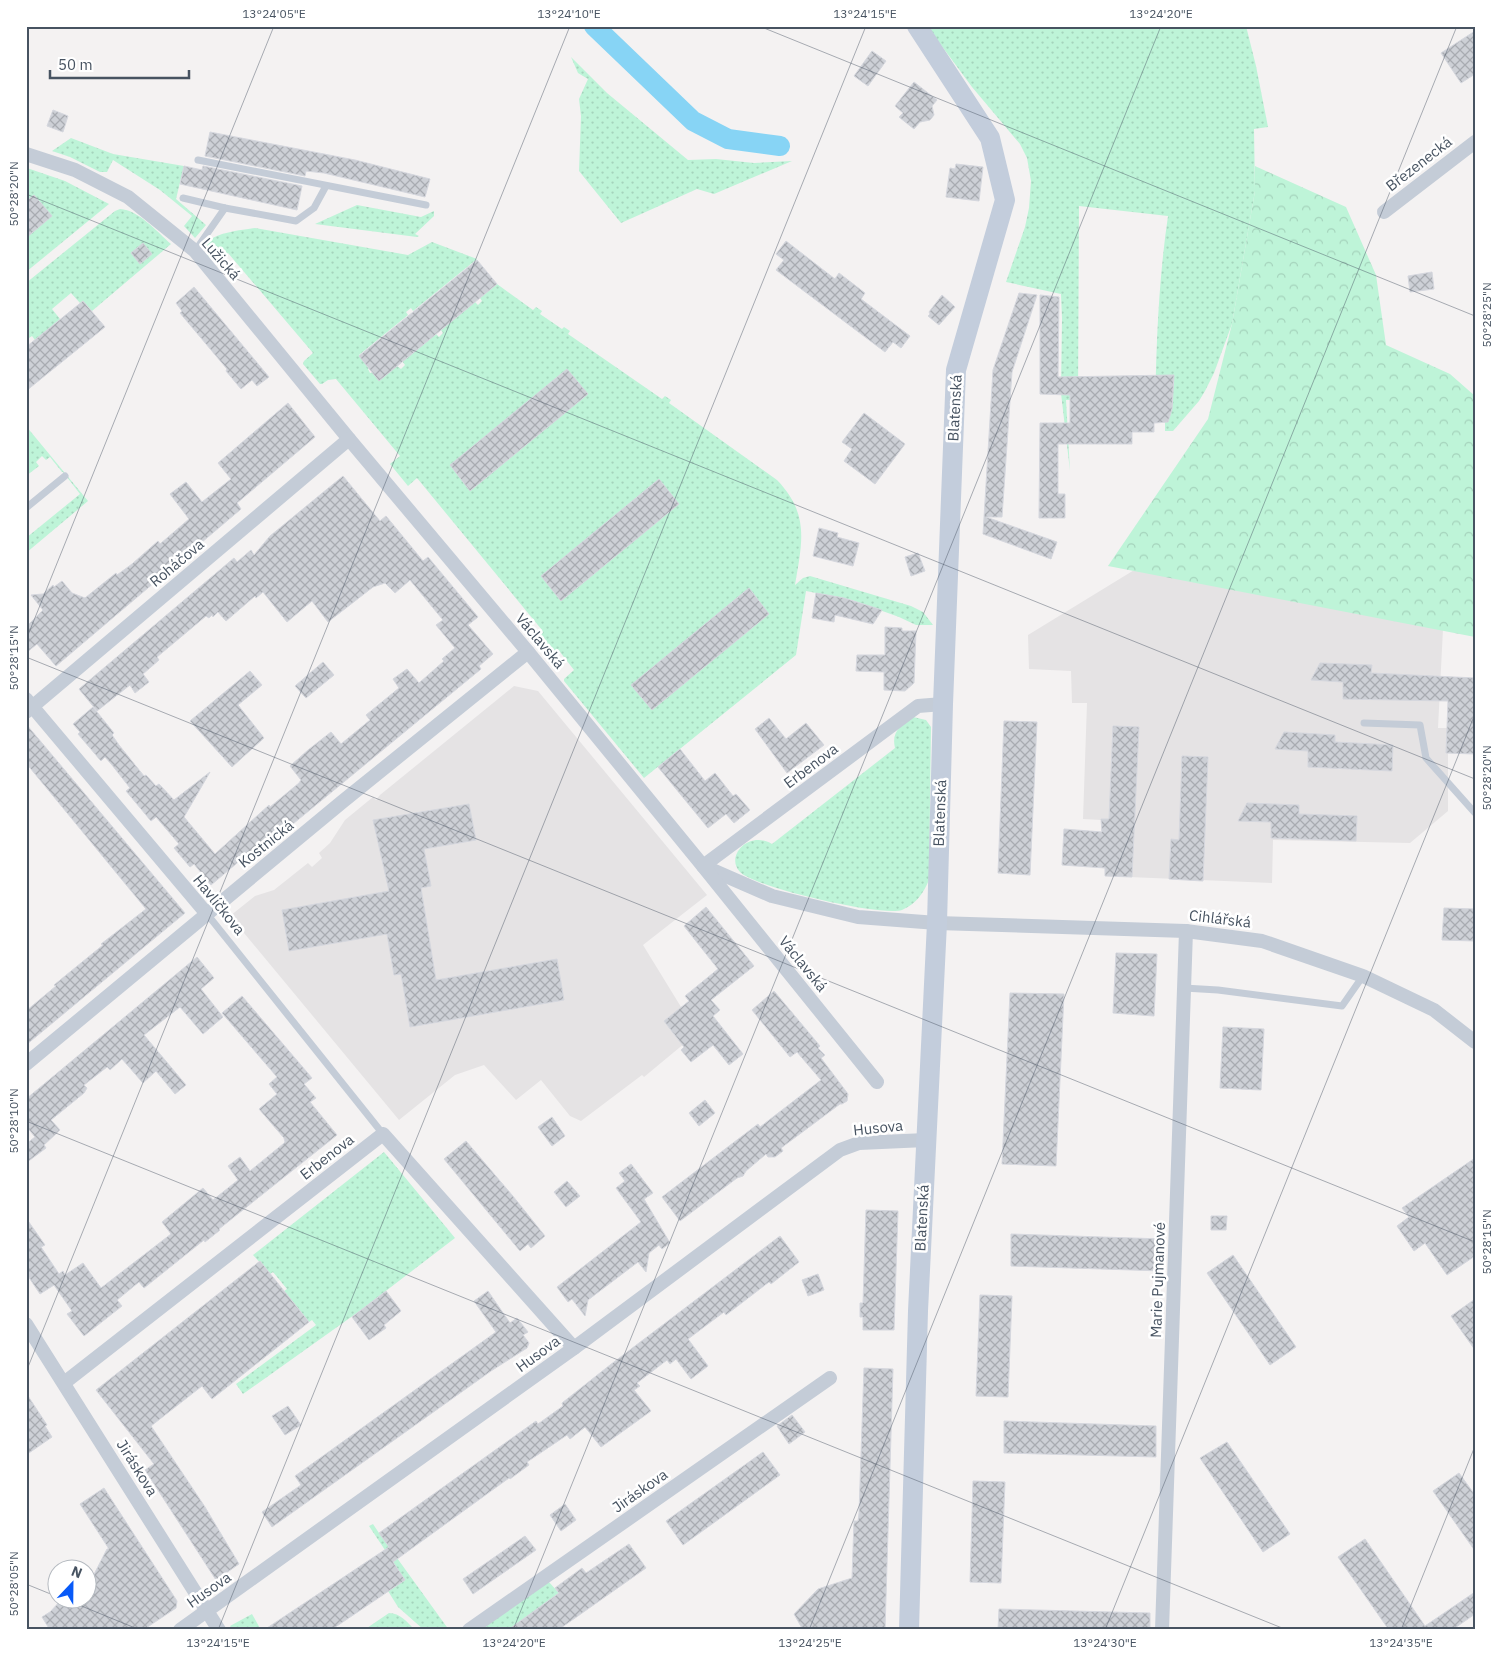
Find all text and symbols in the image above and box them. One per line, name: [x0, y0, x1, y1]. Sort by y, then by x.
text: 13°24'05"E: [242, 6, 306, 21]
text: 13°24'10"E: [537, 6, 601, 21]
text: 13°24'15"E: [833, 6, 897, 21]
text: 13°24'20"E: [1129, 6, 1193, 21]
scale bar: [50, 48, 189, 80]
text: 50 m: [58, 55, 93, 74]
street label: Březenecká: [1382, 132, 1456, 195]
text: 50°28'20"N: [6, 161, 21, 227]
street label: Lužická: [198, 234, 245, 284]
text: 50°28'25"N: [1479, 282, 1494, 348]
street label: Blatenská: [943, 374, 966, 442]
street label: Roháčova: [146, 534, 208, 591]
street label: Václavská: [512, 609, 569, 672]
text: 50°28'15"N: [6, 625, 21, 691]
street label: Erbenova: [780, 739, 842, 792]
text: 50°28'20"N: [1479, 745, 1494, 811]
street label: Blatenská: [929, 779, 950, 847]
street label: Kostnická: [234, 816, 297, 872]
street label: Havlíčkova: [189, 871, 250, 939]
street label: Cihlářská: [1188, 905, 1252, 932]
street label: Václavská: [775, 932, 832, 996]
text: 50°28'10"N: [6, 1088, 21, 1154]
street label: Husova: [852, 1115, 904, 1140]
street label: Erbenova: [296, 1130, 357, 1184]
street label: Blatenská: [910, 1184, 933, 1252]
text: 50°28'15"N: [1479, 1209, 1494, 1275]
street label: Marie Pujmanové: [1146, 1222, 1169, 1338]
street label: Husova: [512, 1331, 564, 1376]
street label: Jiráskova: [113, 1436, 162, 1500]
street label: Jiráskova: [608, 1465, 671, 1517]
text: 50°28'05"N: [6, 1551, 21, 1617]
north arrow: [48, 1558, 98, 1608]
text: N: [69, 1562, 85, 1582]
street label: Husova: [183, 1567, 235, 1612]
text: 13°24'15"E: [186, 1635, 250, 1650]
text: 13°24'20"E: [482, 1635, 546, 1650]
text: 13°24'25"E: [778, 1635, 842, 1650]
text: 13°24'30"E: [1073, 1635, 1137, 1650]
text: 13°24'35"E: [1369, 1635, 1433, 1650]

